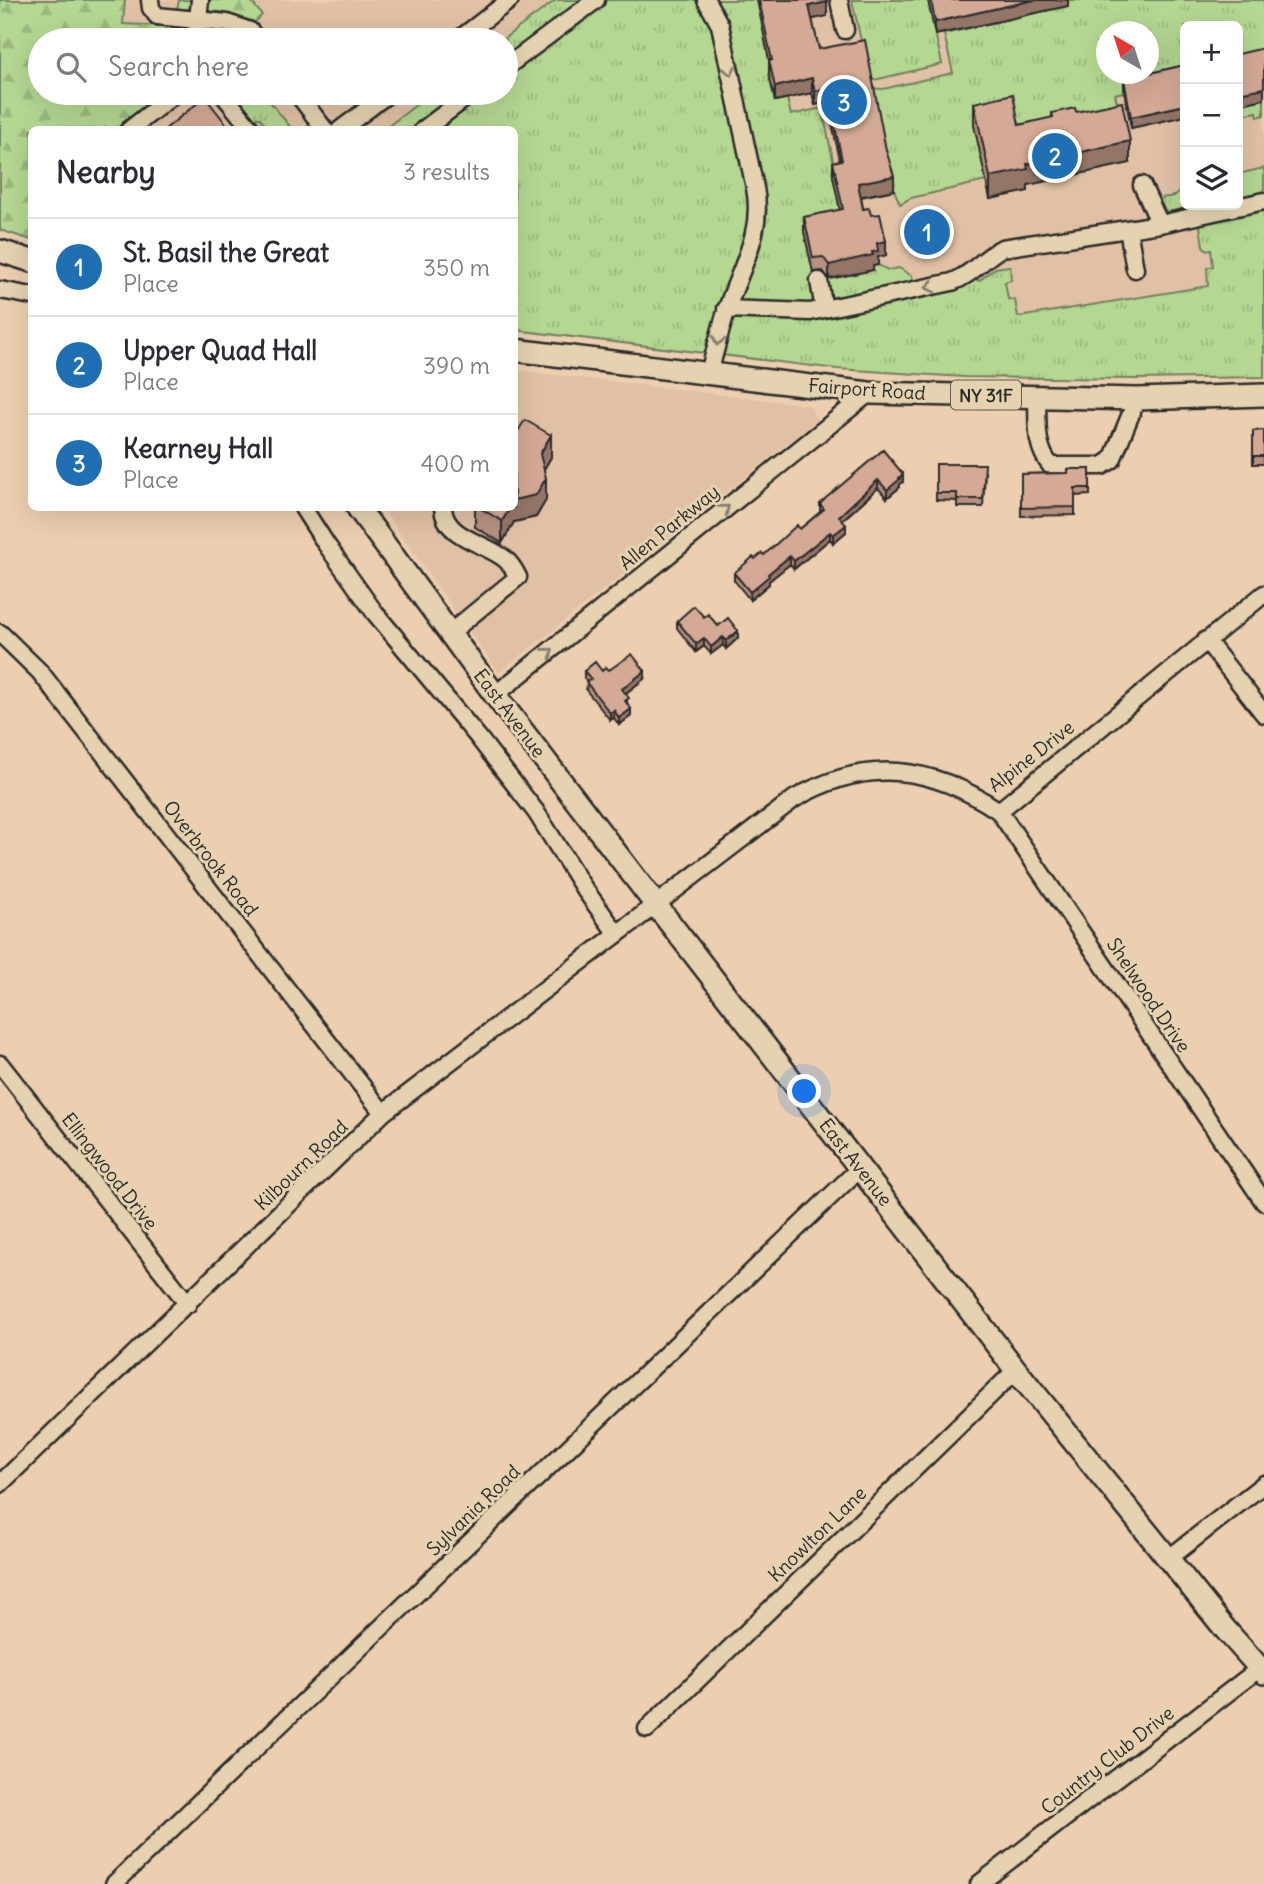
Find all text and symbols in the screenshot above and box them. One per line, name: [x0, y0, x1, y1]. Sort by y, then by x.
north arrow: [1096, 21, 1159, 84]
map controls: [1180, 21, 1243, 210]
button: +: [1180, 21, 1243, 84]
search box: [28, 28, 518, 105]
icon: search: [52, 48, 90, 86]
text: Search here: [108, 50, 249, 83]
one-way arrow: [721, 65, 736, 77]
pin: 3: [821, 76, 867, 128]
button: −: [1180, 84, 1243, 147]
pin: 2: [1032, 130, 1078, 182]
button: layers: [1180, 147, 1243, 210]
text: Nearby: [56, 153, 156, 191]
text: 3 results: [403, 157, 490, 186]
pin: 1: [904, 206, 950, 258]
text: St. Basil the Great: [123, 236, 329, 269]
text: 1: [74, 253, 84, 282]
text: 350 m: [423, 253, 490, 282]
text: Place: [123, 269, 179, 298]
one-way arrow: [924, 278, 936, 293]
text: Upper Quad Hall: [123, 334, 317, 367]
one-way arrow: [712, 335, 726, 347]
text: 2: [73, 351, 85, 380]
text: 390 m: [423, 351, 490, 380]
text: Place: [123, 367, 179, 396]
street label: Fairport Road: [808, 373, 926, 405]
road number: NY 31F: [951, 380, 1021, 410]
text: Kearney Hall: [123, 432, 273, 465]
text: 3: [72, 449, 86, 478]
text: 400 m: [421, 449, 490, 478]
text: Place: [123, 465, 179, 494]
street label: Allen Parkway: [614, 479, 724, 575]
one-way arrow: [718, 504, 730, 517]
one-way arrow: [541, 647, 553, 660]
street label: East Avenue: [469, 664, 551, 762]
street label: Alpine Drive: [983, 715, 1079, 797]
street label: Overbrook Road: [158, 795, 264, 921]
street label: Shelwood Drive: [1102, 933, 1196, 1057]
your location: [787, 1074, 821, 1108]
street label: Ellingwood Drive: [57, 1107, 163, 1235]
street label: East Avenue: [814, 1113, 898, 1211]
street label: Kilbourn Road: [249, 1115, 353, 1215]
street label: Sylvania Road: [421, 1459, 525, 1561]
street label: Knowlton Lane: [763, 1481, 871, 1587]
street label: Country Club Drive: [1036, 1701, 1178, 1819]

